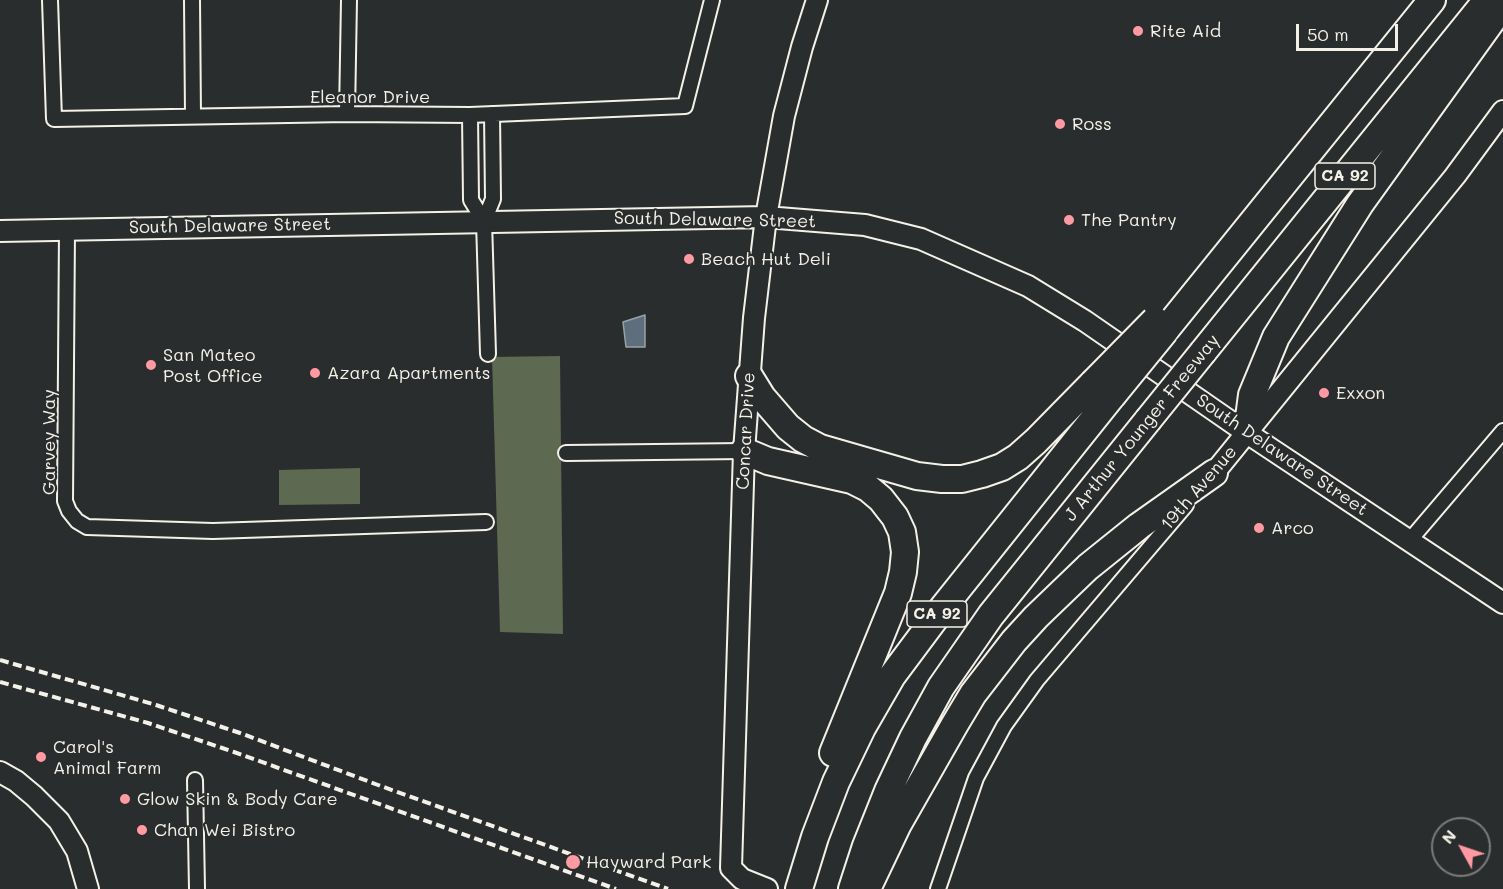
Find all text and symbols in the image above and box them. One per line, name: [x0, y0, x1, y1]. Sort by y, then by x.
scale bar: [1299, 12, 1401, 50]
place label: Rite Aid: [1150, 20, 1221, 42]
text: 50 m: [1307, 22, 1349, 46]
marker: Rite Aid: [1131, 24, 1145, 38]
street label: Eleanor Drive: [310, 86, 430, 108]
place label: Ross: [1072, 113, 1112, 135]
marker: Ross: [1053, 117, 1067, 131]
road number: CA 92: [1315, 163, 1375, 189]
street label: South Delaware Street: [614, 207, 816, 233]
place label: The Pantry: [1081, 209, 1177, 231]
street label: South Delaware Street: [129, 213, 331, 239]
marker: The Pantry: [1062, 213, 1076, 227]
place label: Beach Hut Deli: [701, 248, 831, 270]
marker: Beach Hut Deli: [682, 252, 696, 266]
street label: J Arthur Younger Freeway: [1060, 330, 1224, 526]
place label: San Mateo Post Office: [163, 344, 263, 386]
marker: San Mateo Post Office: [144, 358, 158, 372]
place label: Azara Apartments: [327, 362, 491, 384]
marker: Azara Apartments: [308, 366, 322, 380]
street label: Concar Drive: [732, 372, 760, 490]
place label: Exxon: [1336, 382, 1385, 404]
marker: Exxon: [1317, 386, 1331, 400]
street label: Garvey Way: [38, 389, 60, 495]
street label: South Delaware Street: [1192, 390, 1372, 520]
street label: 19th Avenue: [1156, 441, 1242, 535]
place label: Arco: [1271, 517, 1314, 539]
marker: Arco: [1252, 521, 1266, 535]
road number: CA 92: [907, 601, 967, 627]
place label: Carol's Animal Farm: [53, 736, 161, 778]
marker: Carol's Animal Farm: [34, 750, 48, 764]
place label: Glow Skin & Body Care: [137, 788, 338, 810]
marker: Glow Skin & Body Care: [118, 792, 132, 806]
north arrow: [1431, 817, 1491, 877]
place label: Chan Wei Bistro: [154, 819, 295, 841]
marker: Chan Wei Bistro: [135, 823, 149, 837]
text: N: [1436, 825, 1460, 848]
place label: Hayward Park: [586, 851, 712, 873]
marker: Hayward Park: [564, 853, 582, 871]

